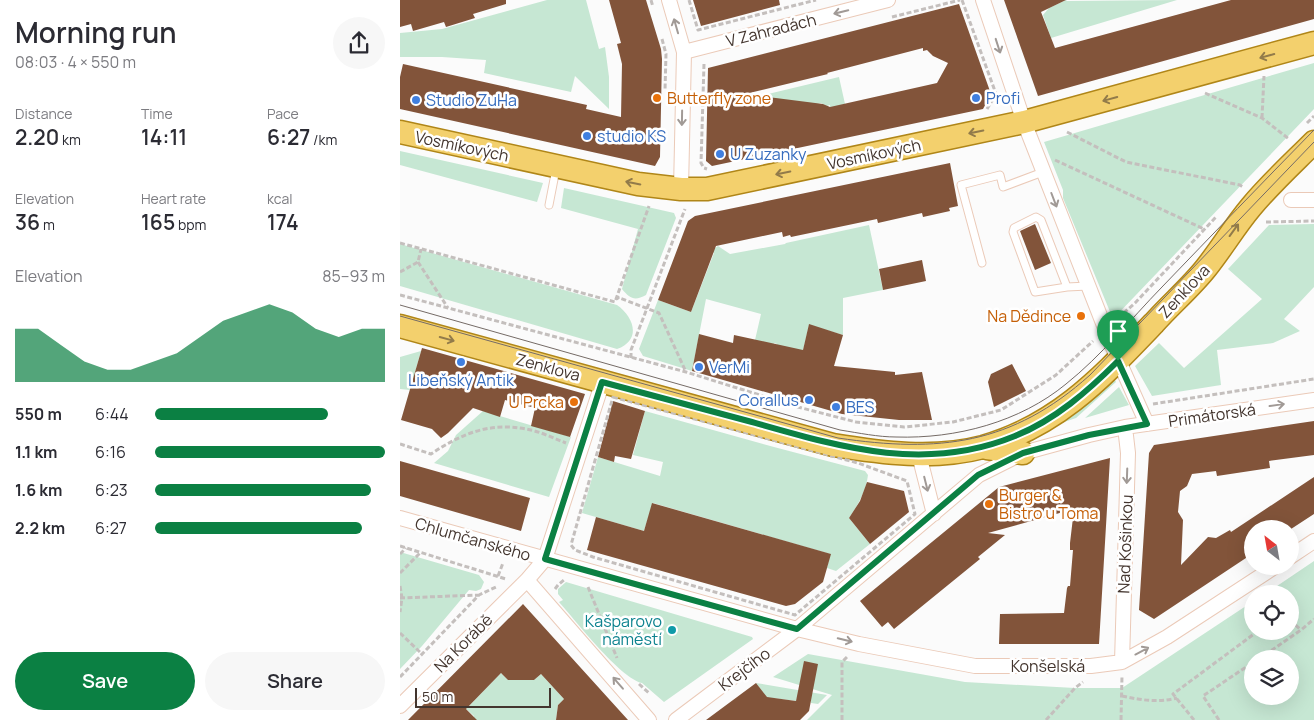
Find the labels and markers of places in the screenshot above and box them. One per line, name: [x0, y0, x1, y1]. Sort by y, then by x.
place label: Butterfly zone: [667, 87, 771, 109]
place label: Profi: [986, 87, 1020, 109]
place label: Studio ZuHa: [426, 89, 517, 111]
marker: Butterfly zone: [651, 92, 663, 104]
marker: Profi: [970, 92, 982, 104]
marker: Studio ZuHa: [410, 94, 422, 106]
place label: studio KS: [597, 125, 666, 147]
marker: studio KS: [581, 130, 593, 142]
place label: U Zuzanky: [730, 143, 807, 165]
marker: U Zuzanky: [714, 148, 726, 160]
place label: Na Dědince: [987, 305, 1071, 327]
marker: Na Dědince: [1075, 310, 1087, 322]
pin: [1097, 310, 1139, 361]
marker: Libeňský Antik: [455, 356, 467, 368]
place label: VerMi: [709, 356, 750, 378]
marker: VerMi: [693, 361, 705, 373]
place label: Libeňský Antik: [408, 369, 515, 391]
place label: Corallus: [738, 389, 799, 411]
place label: U Prcka: [509, 391, 564, 413]
marker: Corallus: [803, 394, 815, 406]
marker: U Prcka: [568, 396, 580, 408]
place label: BES: [846, 396, 875, 418]
marker: BES: [830, 401, 842, 413]
place label: Burger & Bistro u Toma: [999, 484, 1099, 524]
marker: Burger & Bistro u Toma: [983, 498, 995, 510]
place label: Kašparovo náměstí: [585, 610, 662, 650]
marker: Kašparovo náměstí: [666, 624, 678, 636]

